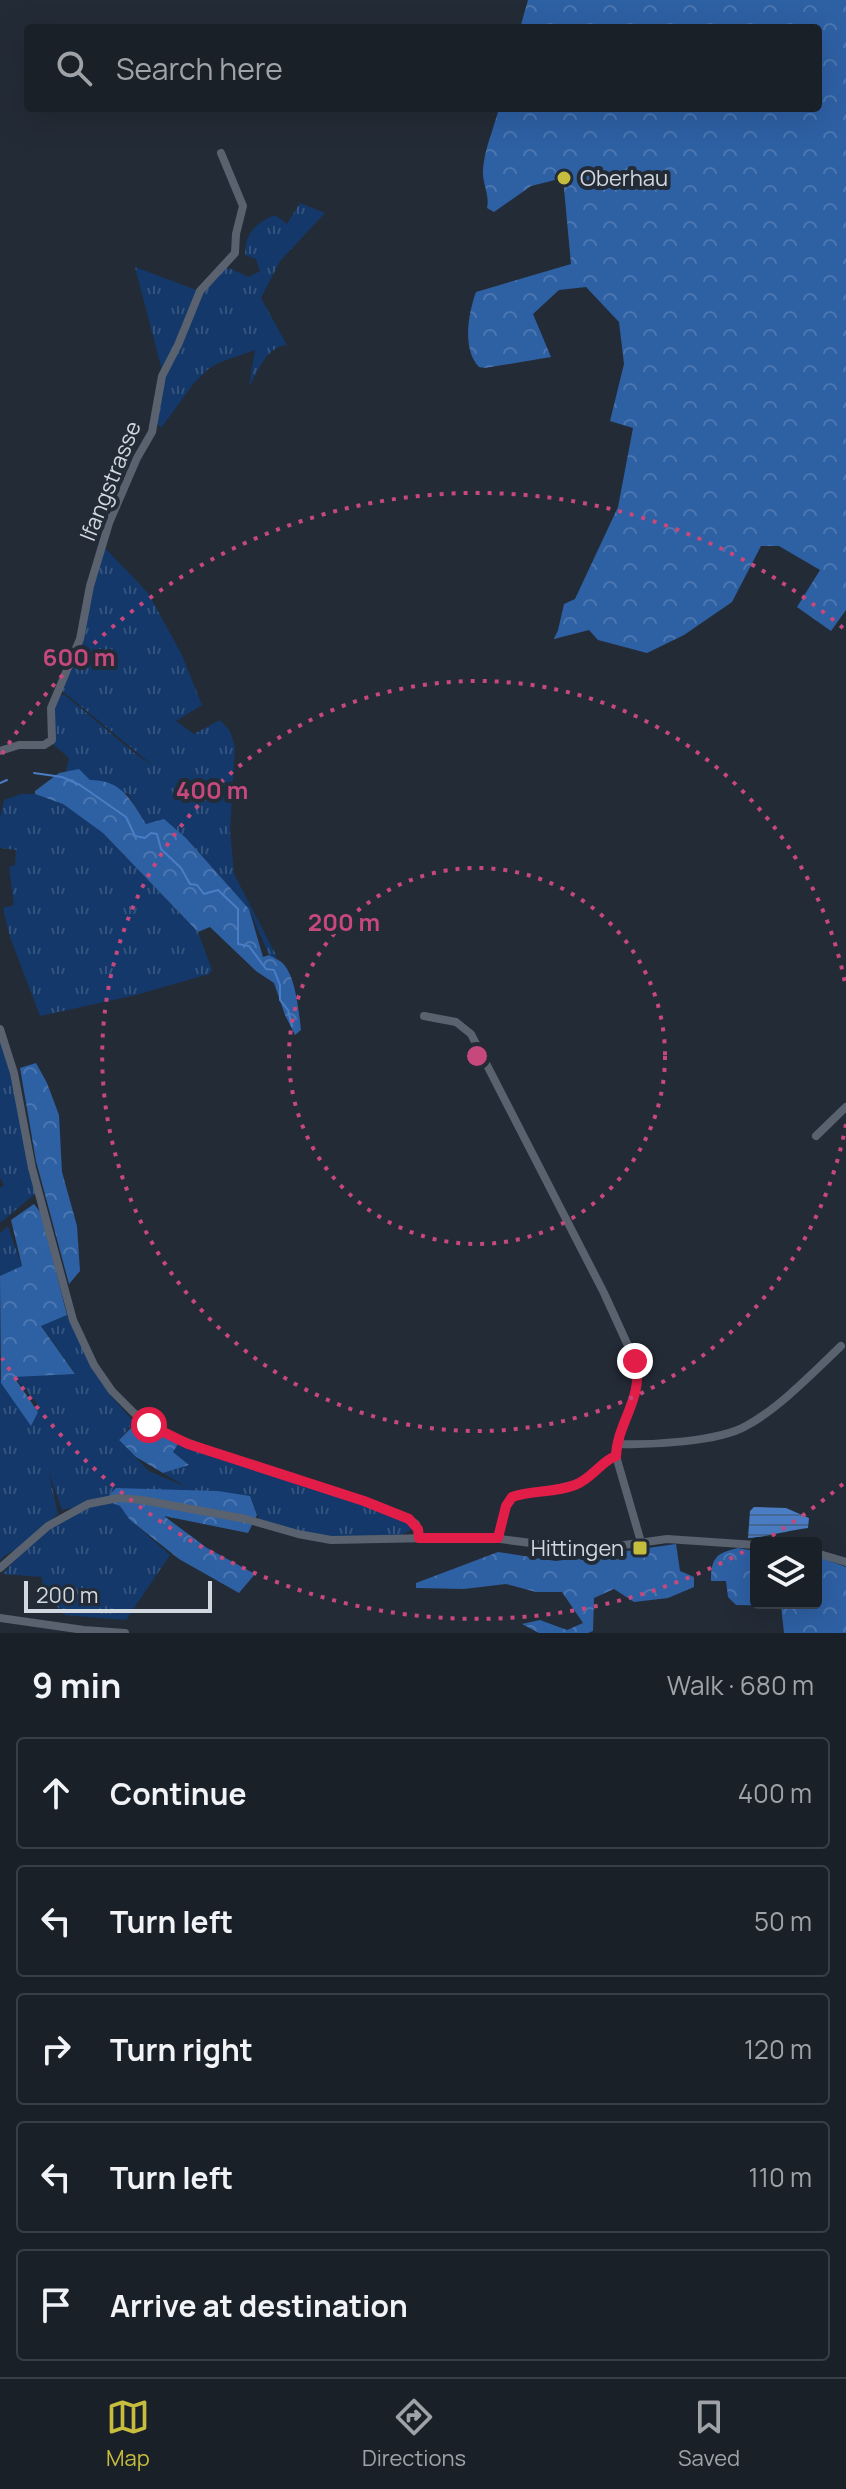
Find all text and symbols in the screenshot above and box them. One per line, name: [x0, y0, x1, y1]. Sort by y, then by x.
search box: [24, 24, 822, 112]
icon: search: [52, 46, 96, 90]
text: Search here: [116, 48, 283, 89]
place label: Oberhau: [580, 163, 668, 193]
marker: Oberhau: [555, 169, 573, 187]
street label: Ifangstrasse: [72, 416, 148, 545]
text: 600 m: [43, 640, 115, 673]
text: 400 m: [176, 773, 248, 806]
text: 200 m: [308, 905, 380, 938]
centre of rings: [463, 1042, 491, 1070]
route end: [617, 1343, 653, 1379]
route start: [131, 1407, 167, 1443]
place label: Hittingen: [531, 1533, 624, 1563]
map controls: [750, 1537, 822, 1609]
button: layers: [750, 1537, 822, 1609]
marker: Hittingen: [631, 1539, 649, 1557]
scale bar: [24, 1577, 212, 1613]
text: 200 m: [36, 1580, 98, 1610]
text: 9 min: [32, 1662, 121, 1708]
text: Walk · 680 m: [667, 1667, 814, 1703]
icon: ahead: [34, 1771, 78, 1815]
text: Continue: [110, 1773, 246, 1814]
text: 400 m: [738, 1775, 812, 1811]
icon: left: [34, 1899, 78, 1943]
text: Turn left: [110, 1901, 233, 1942]
text: 50 m: [754, 1903, 812, 1939]
icon: right: [34, 2027, 78, 2071]
text: Turn right: [110, 2029, 253, 2070]
text: 120 m: [744, 2031, 812, 2067]
icon: left: [34, 2155, 78, 2199]
text: Turn left: [110, 2157, 233, 2198]
text: 110 m: [749, 2159, 812, 2195]
icon: arrive: [34, 2283, 78, 2327]
text: Arrive at destination: [110, 2285, 408, 2326]
tab: Map: [106, 2395, 150, 2473]
tab: Directions: [362, 2395, 466, 2473]
tab: Saved: [678, 2395, 740, 2473]

